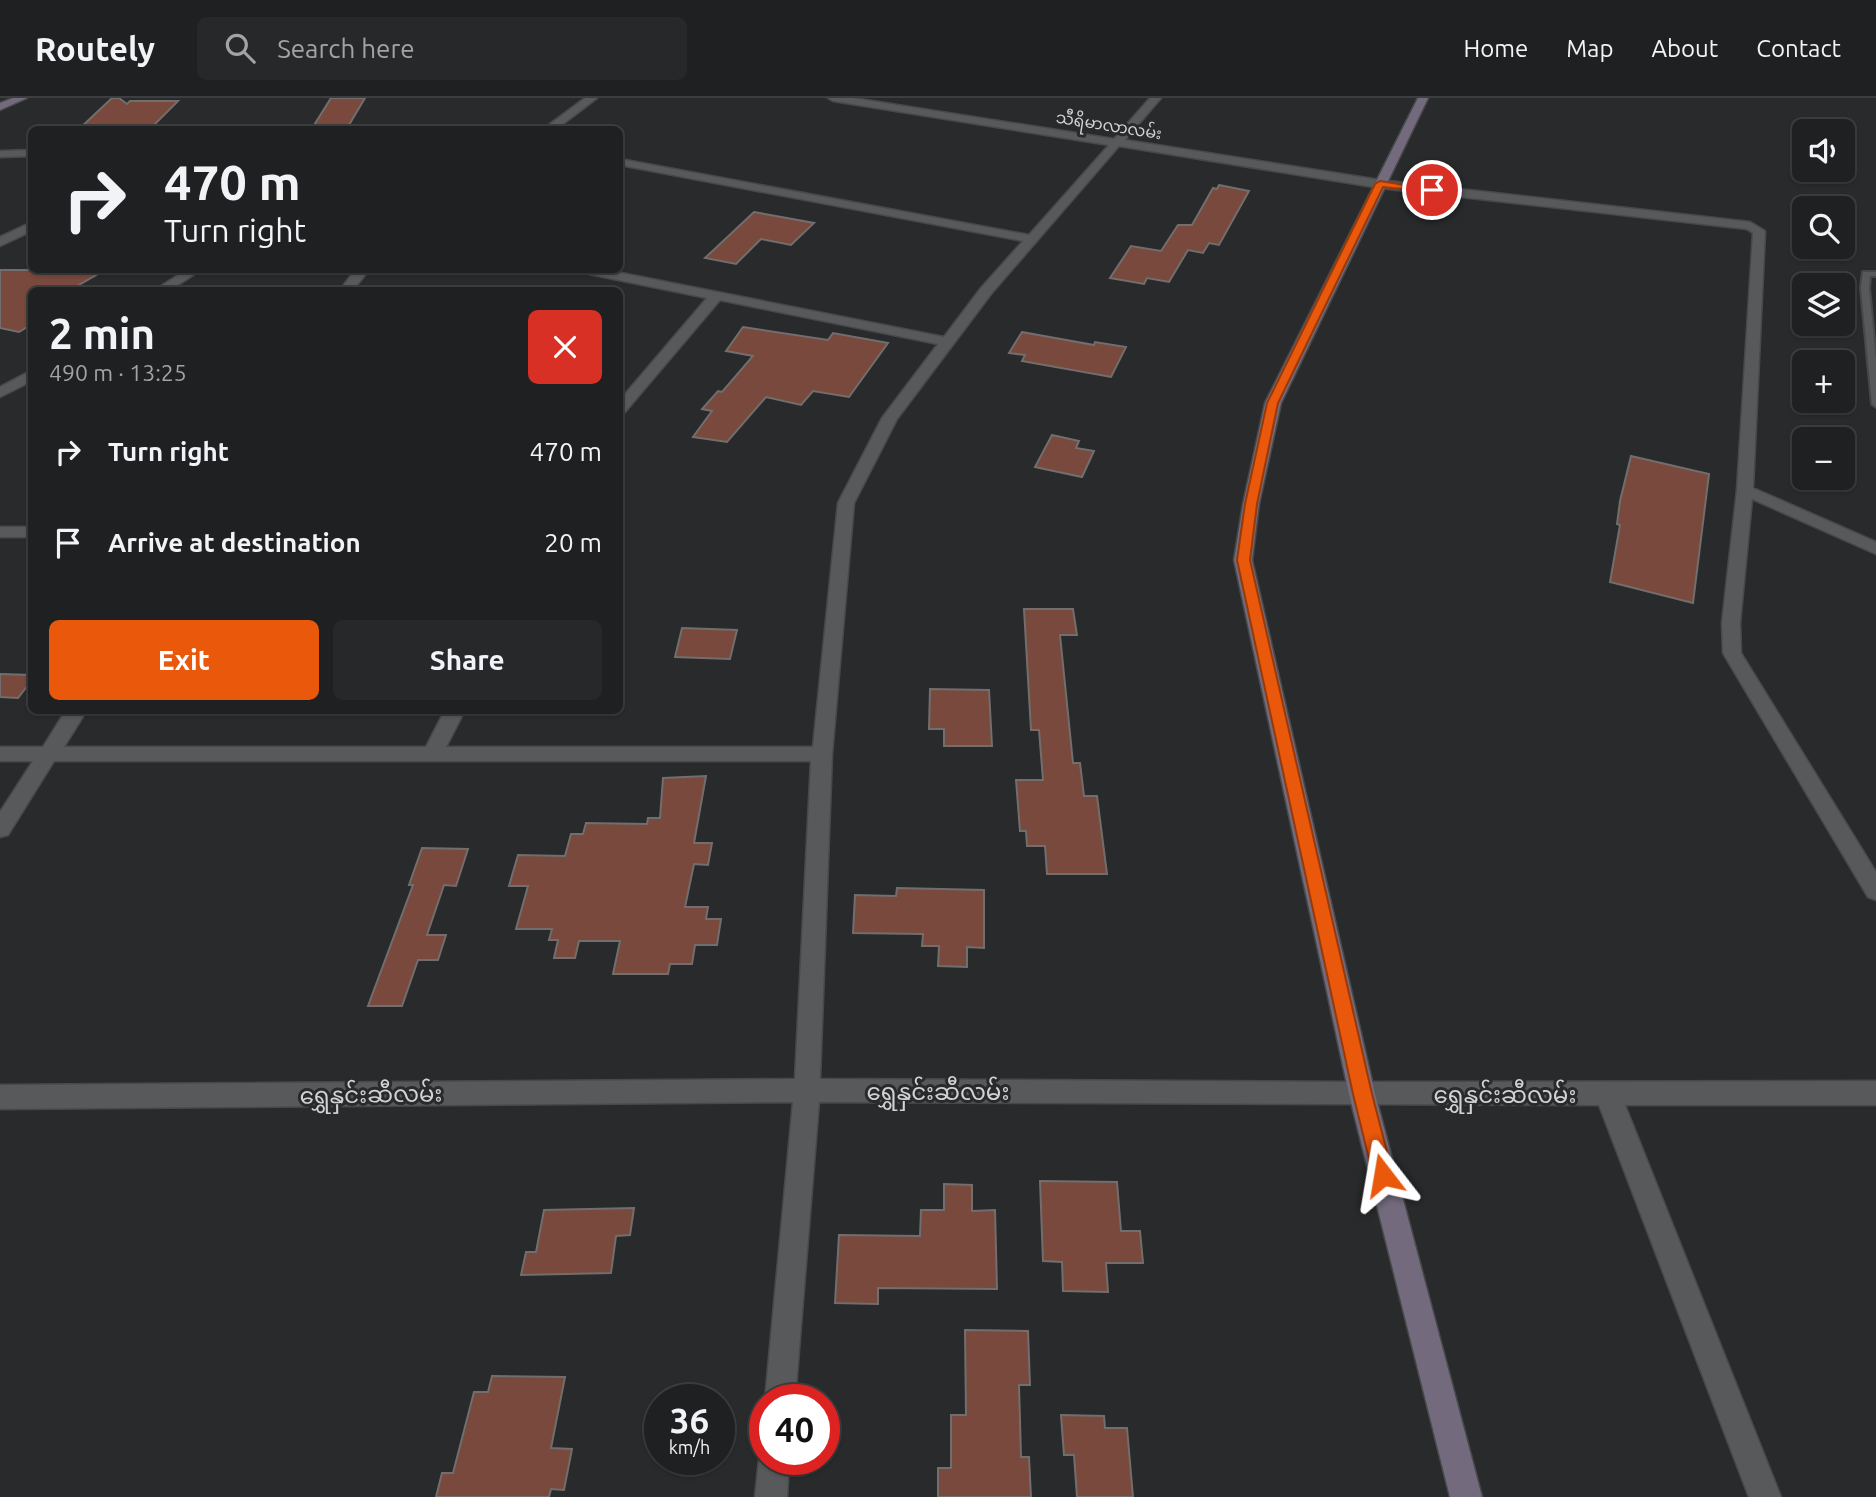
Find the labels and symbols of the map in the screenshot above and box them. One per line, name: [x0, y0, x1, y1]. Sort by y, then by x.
street label: သီရိမာလာလမ်း: [1054, 106, 1163, 147]
pin: [1402, 160, 1462, 220]
street label: ရွှေနှင်းဆီလမ်း: [867, 1076, 1009, 1111]
street label: ရွှေနှင်းဆီလမ်း: [299, 1077, 443, 1115]
street label: ရွှေနှင်းဆီလမ်း: [1434, 1079, 1576, 1114]
position arrow: [1346, 1138, 1420, 1212]
speed limit sign: 40: [749, 1384, 840, 1475]

